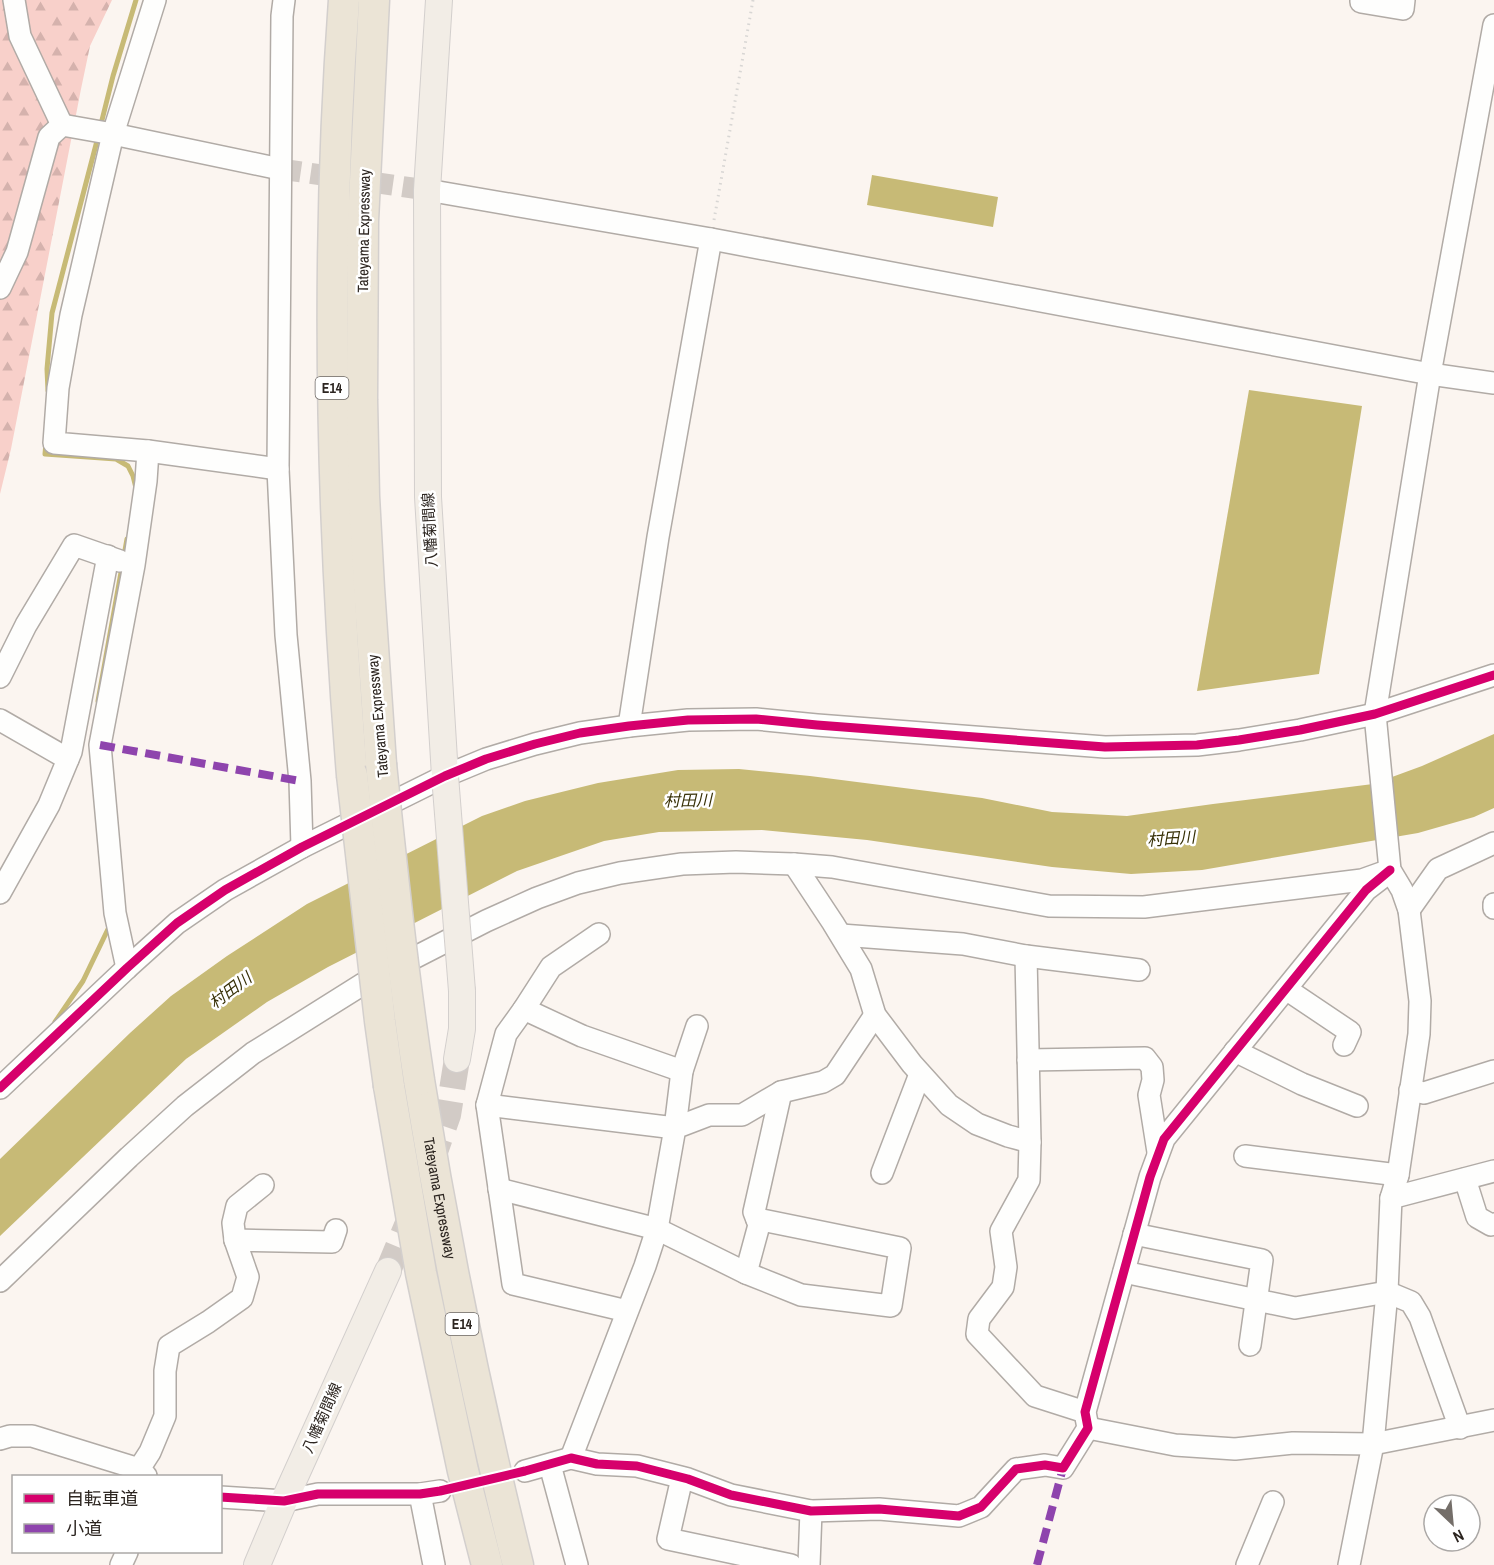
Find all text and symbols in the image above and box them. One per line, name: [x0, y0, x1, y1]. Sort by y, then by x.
street label: Tateyama Expressway: [352, 168, 375, 293]
road number: E14: [316, 377, 348, 399]
street label: 八幡菊間線: [417, 492, 442, 568]
street label: Tateyama Expressway: [362, 653, 393, 778]
water label: 村田川: [664, 789, 714, 811]
water label: 村田川: [1146, 825, 1198, 851]
water label: 村田川: [204, 966, 257, 1013]
street label: Tateyama Expressway: [419, 1136, 461, 1262]
road number: E14: [446, 1313, 478, 1335]
street label: 八幡菊間線: [297, 1379, 346, 1456]
legend: [12, 1475, 222, 1553]
text: 自転車道: [66, 1486, 138, 1511]
north arrow: [1422, 1493, 1482, 1553]
text: 小道: [66, 1516, 102, 1541]
text: N: [1449, 1525, 1468, 1548]

